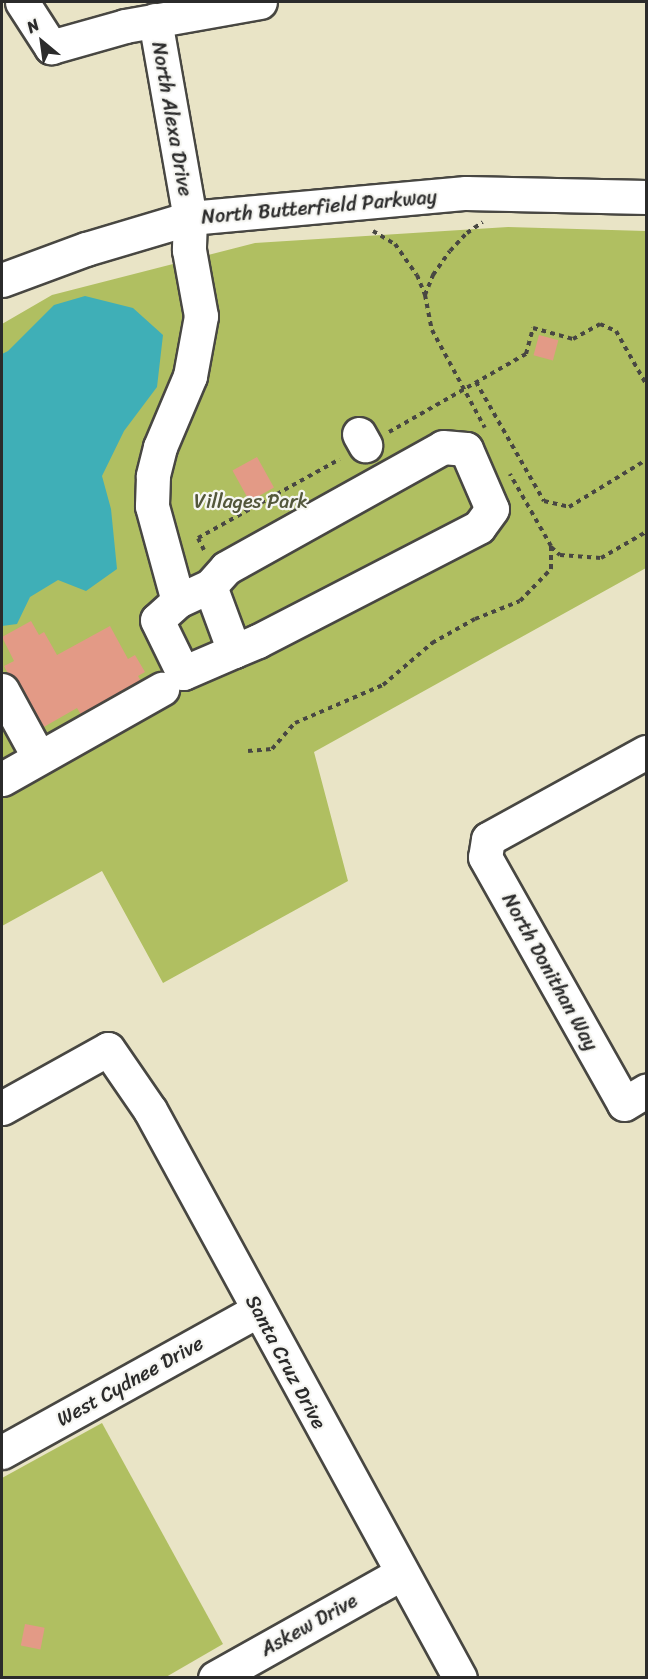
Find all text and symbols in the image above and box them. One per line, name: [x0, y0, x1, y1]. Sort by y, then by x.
text: N: [21, 10, 45, 41]
north arrow: [12, 12, 72, 72]
street label: North Alexa Drive: [147, 40, 197, 198]
street label: North Butterfield Parkway: [200, 185, 438, 229]
park label: Villages Park: [194, 489, 308, 513]
street label: North Donithan Way: [497, 889, 603, 1055]
street label: Santa Cruz Drive: [240, 1291, 332, 1433]
street label: West Cydnee Drive: [52, 1331, 208, 1431]
street label: Askew Drive: [256, 1588, 362, 1662]

